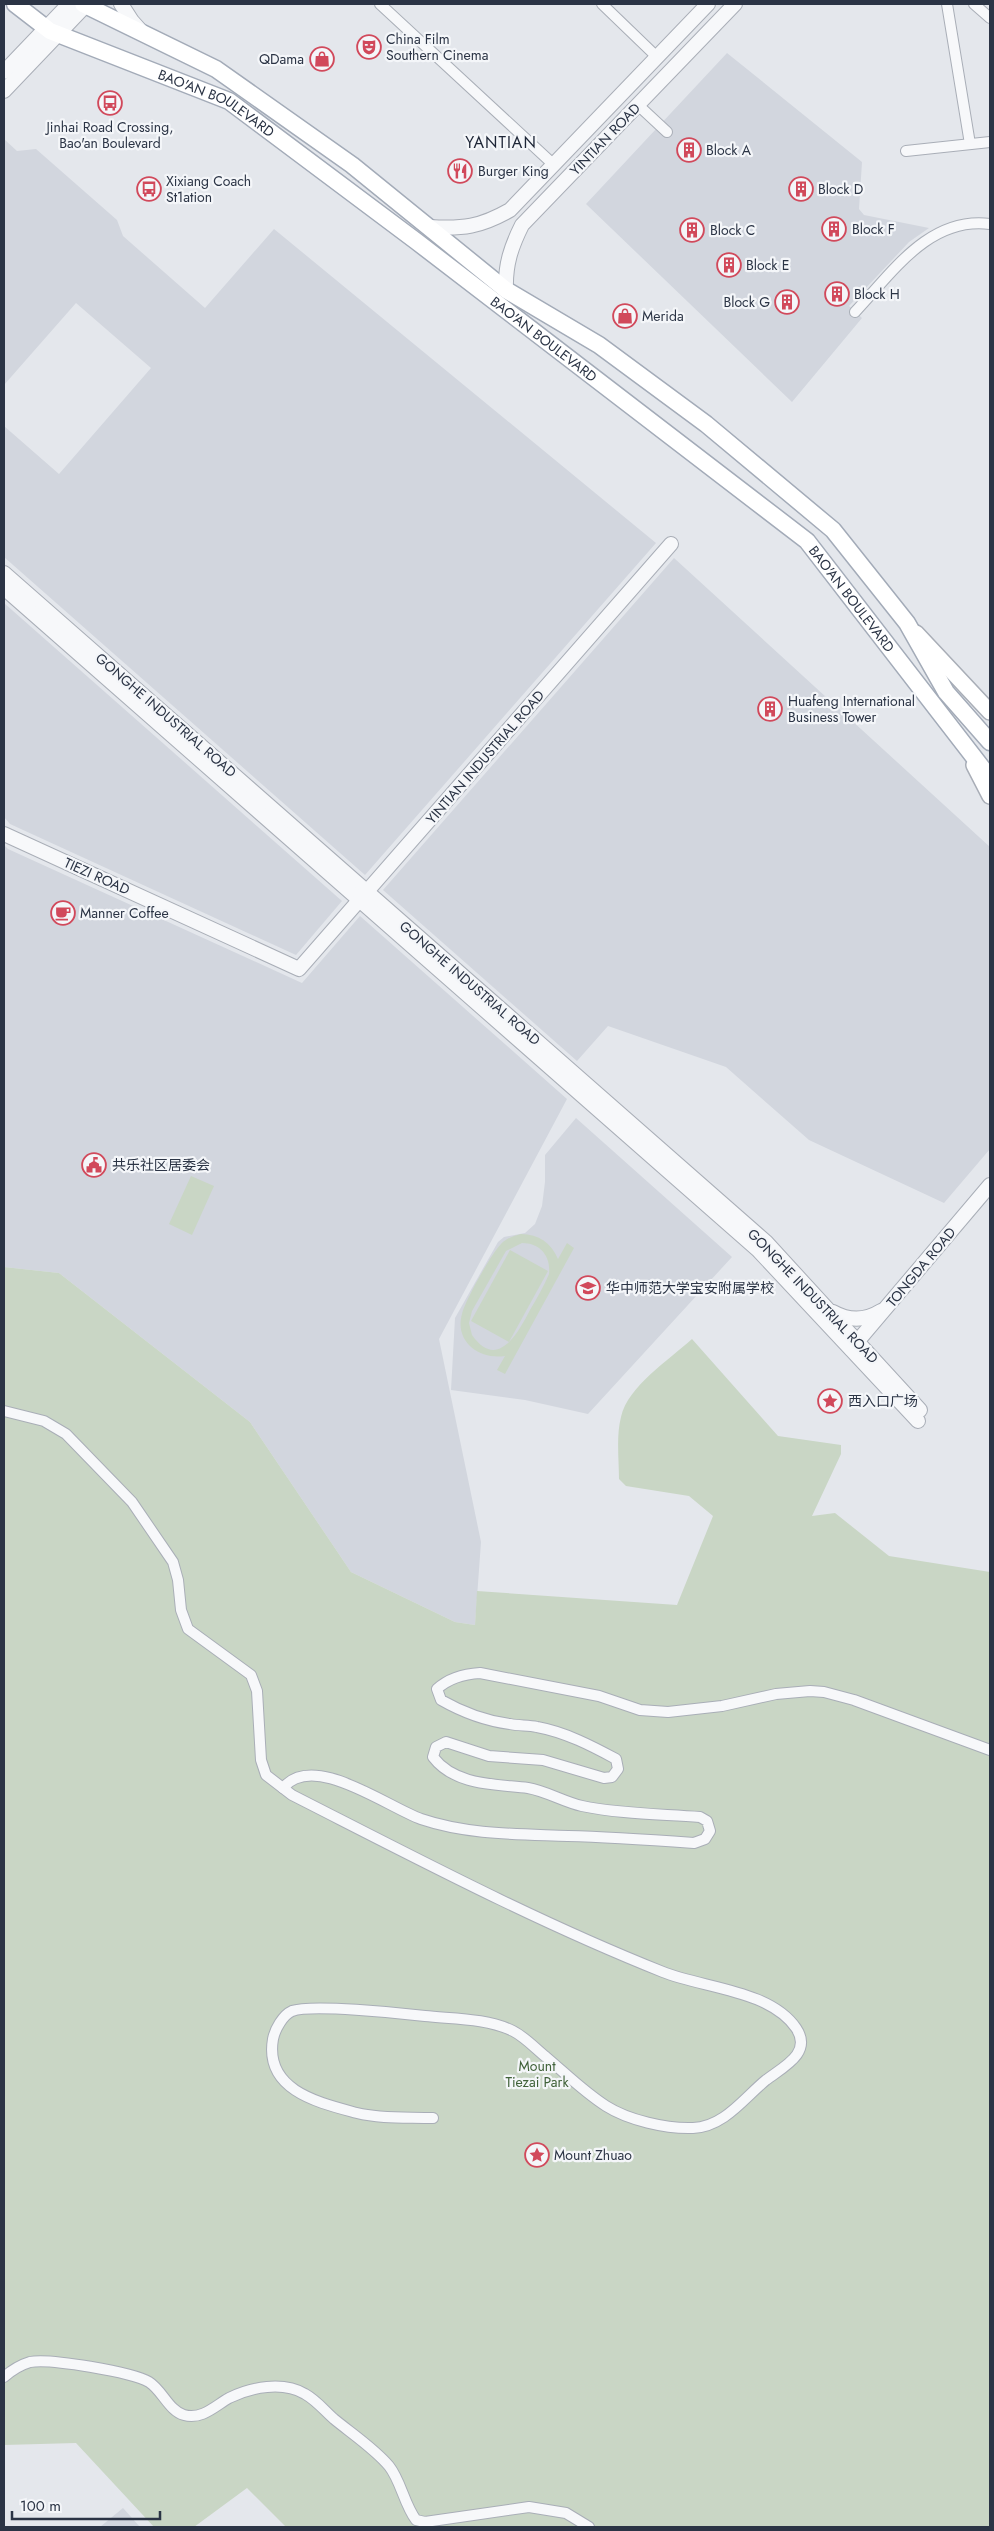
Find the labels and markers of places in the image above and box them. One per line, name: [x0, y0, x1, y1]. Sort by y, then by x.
place label: China Film Southern Cinema: [386, 29, 488, 65]
theatre icon: China Film Southern Cinema: [356, 34, 382, 60]
shop icon: QDama: [309, 46, 335, 72]
place label: QDama: [259, 49, 304, 69]
bus stop icon: Jinhai Road Crossing, Bao'an Boulevard: [97, 90, 123, 116]
place label: Jinhai Road Crossing, Bao'an Boulevard: [44, 117, 174, 153]
building icon: Block A: [676, 137, 702, 163]
place label: Block A: [706, 140, 752, 160]
restaurant icon: Burger King: [447, 158, 473, 184]
place label: Burger King: [478, 161, 549, 181]
place label: Xixiang Coach St1ation: [166, 171, 251, 207]
bus stop icon: Xixiang Coach St1ation: [136, 176, 162, 202]
building icon: Block D: [788, 176, 814, 202]
place label: Block D: [818, 179, 863, 199]
building icon: Block F: [821, 216, 847, 242]
building icon: Block C: [679, 217, 705, 243]
place label: Block F: [852, 219, 895, 239]
place label: Block C: [710, 220, 755, 240]
building icon: Block E: [716, 252, 742, 278]
place label: Block E: [746, 255, 789, 275]
building icon: Block H: [824, 281, 850, 307]
place label: Block H: [854, 284, 900, 304]
building icon: Block G: [774, 289, 800, 315]
place label: Block G: [723, 292, 770, 312]
shop icon: Merida: [612, 303, 638, 329]
place label: Merida: [642, 306, 684, 326]
place label: Huafeng International Business Tower: [788, 691, 915, 727]
building icon: Huafeng International Business Tower: [757, 696, 783, 722]
cafe icon: Manner Coffee: [50, 900, 76, 926]
place label: Manner Coffee: [80, 903, 169, 923]
public building icon: 共乐社区居委会: [81, 1152, 107, 1178]
place label: 共乐社区居委会: [112, 1155, 210, 1175]
school or university icon: 华中师范大学宝安附属学校: [575, 1275, 601, 1301]
place label: 华中师范大学宝安附属学校: [606, 1278, 774, 1298]
place icon: 西入口广场: [817, 1388, 843, 1414]
place label: 西入口广场: [848, 1391, 918, 1411]
place icon: Mount Zhuao: [524, 2142, 550, 2168]
place label: Mount Zhuao: [554, 2145, 632, 2165]

